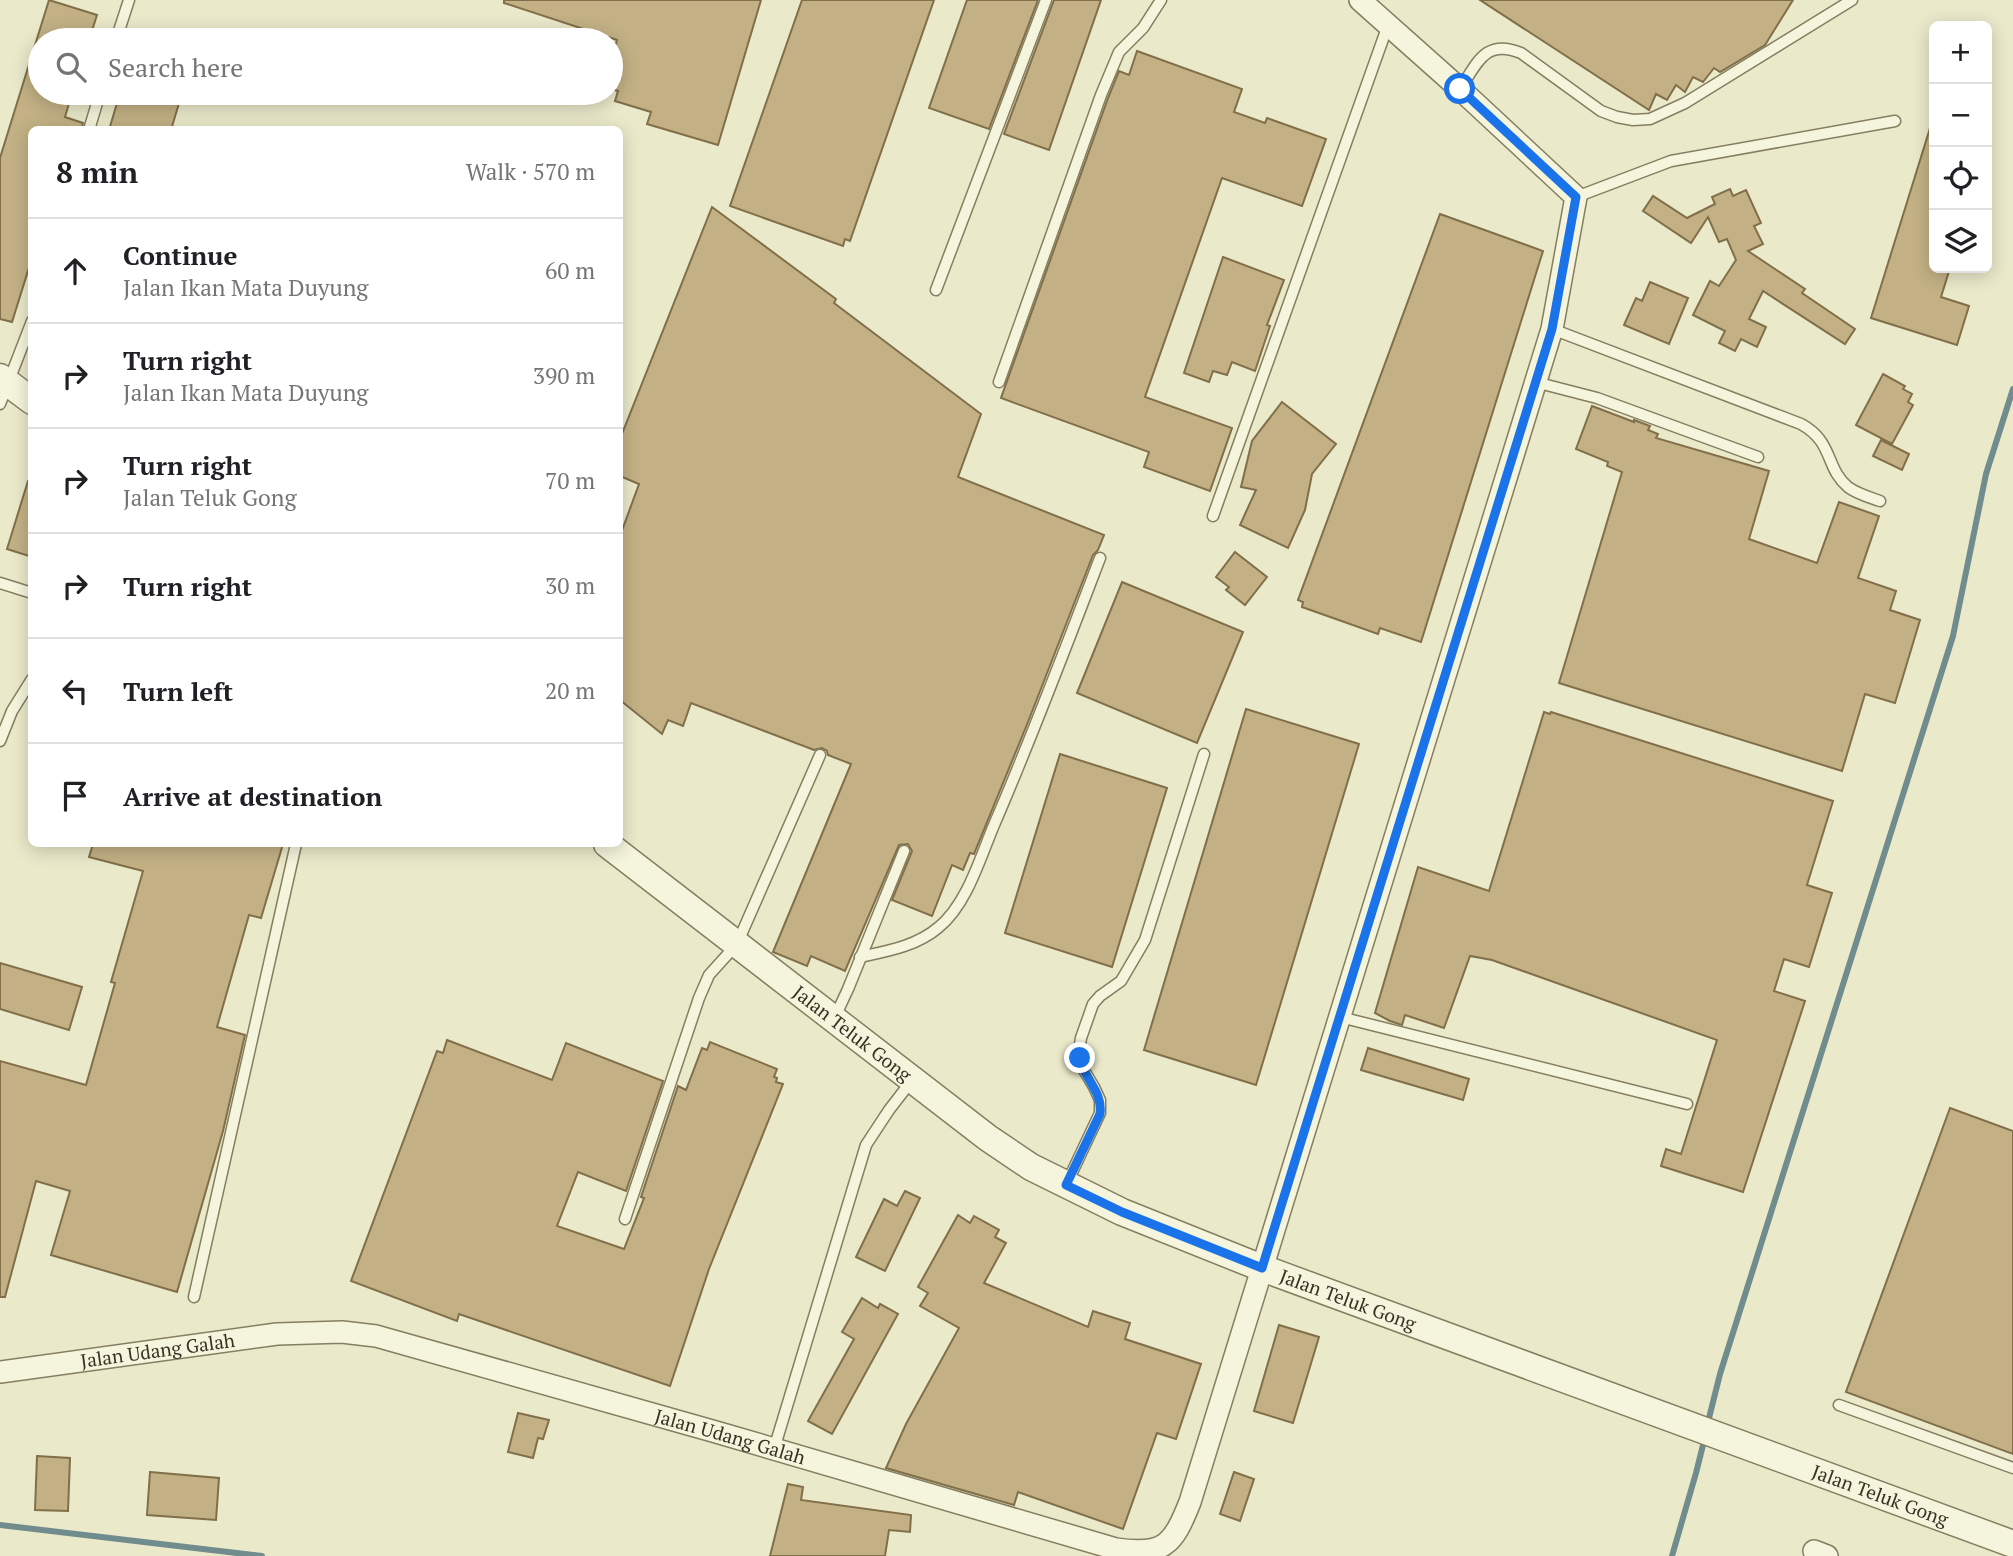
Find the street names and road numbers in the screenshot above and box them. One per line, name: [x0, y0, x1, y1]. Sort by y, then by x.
street label: Jalan Teluk Gong: [788, 979, 918, 1087]
street label: Jalan Teluk Gong: [1276, 1263, 1421, 1336]
street label: Jalan Udang Galah: [79, 1327, 236, 1373]
street label: Jalan Udang Galah: [652, 1402, 808, 1469]
street label: Jalan Teluk Gong: [1809, 1458, 1953, 1532]

